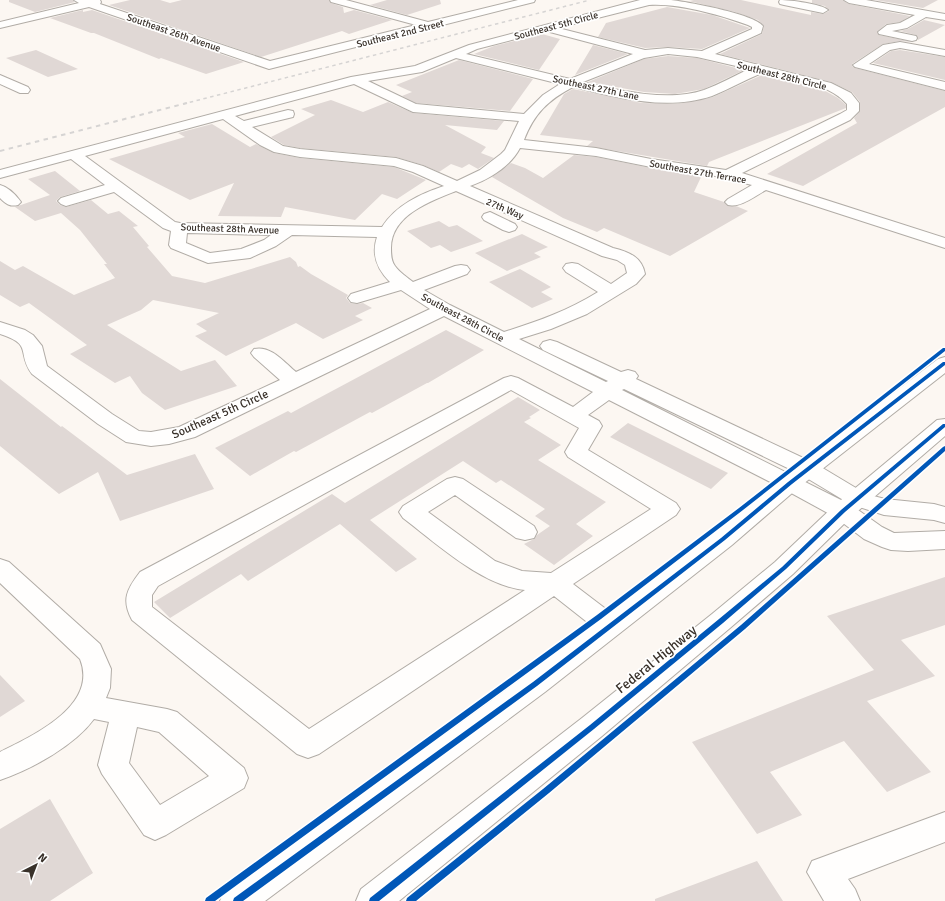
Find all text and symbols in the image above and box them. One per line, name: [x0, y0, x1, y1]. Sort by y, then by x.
street label: Southeast 5th Circle: [513, 9, 600, 43]
street label: Southeast 26th Avenue: [125, 11, 222, 55]
street label: Southeast 2nd Street: [355, 17, 446, 51]
street label: Southeast 28th Circle: [736, 59, 828, 93]
street label: Southeast 27th Lane: [552, 73, 640, 103]
street label: Southeast 27th Terrace: [648, 158, 747, 186]
street label: 27th Way: [484, 196, 526, 222]
street label: Southeast 28th Avenue: [181, 221, 279, 237]
street label: Southeast 28th Circle: [419, 291, 506, 345]
street label: Southeast 5th Circle: [170, 386, 271, 442]
street label: Federal Highway: [612, 621, 701, 697]
north arrow: [16, 845, 56, 885]
text: N: [35, 851, 50, 865]

